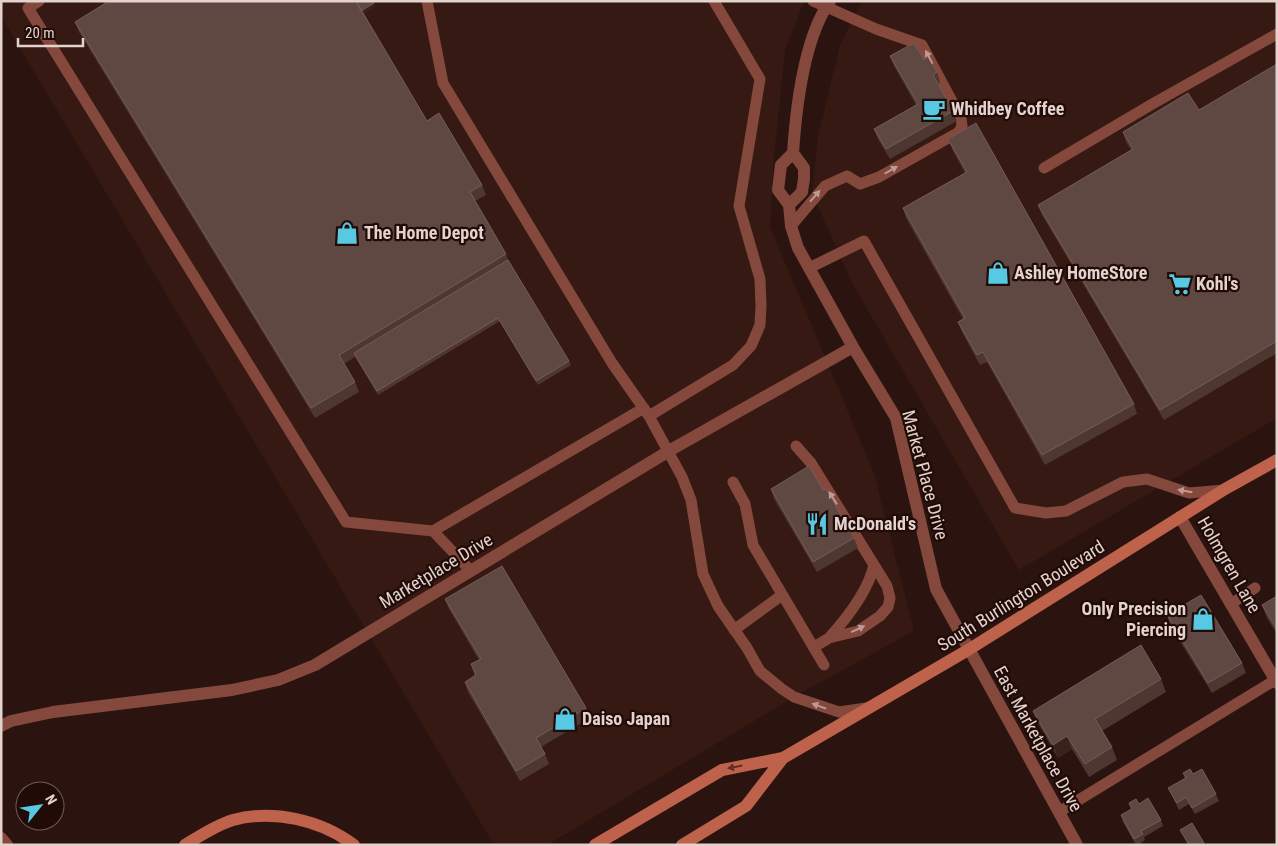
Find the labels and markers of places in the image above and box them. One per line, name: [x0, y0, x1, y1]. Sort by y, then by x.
cafe icon: Whidbey Coffee: [921, 96, 947, 122]
place label: Whidbey Coffee: [951, 98, 1065, 119]
shop icon: The Home Depot: [334, 220, 360, 246]
place label: The Home Depot: [364, 222, 484, 243]
shop icon: Ashley HomeStore: [985, 260, 1011, 286]
place label: Ashley HomeStore: [1014, 262, 1148, 283]
supermarket icon: Kohl's: [1167, 271, 1193, 297]
place label: Kohl's: [1196, 273, 1238, 294]
restaurant icon: McDonald's: [804, 511, 830, 537]
place label: McDonald's: [834, 513, 916, 534]
place label: Only Precision Piercing: [1082, 598, 1186, 640]
shop icon: Only Precision Piercing: [1190, 606, 1216, 632]
shop icon: Daiso Japan: [552, 706, 578, 732]
place label: Daiso Japan: [582, 708, 670, 729]

